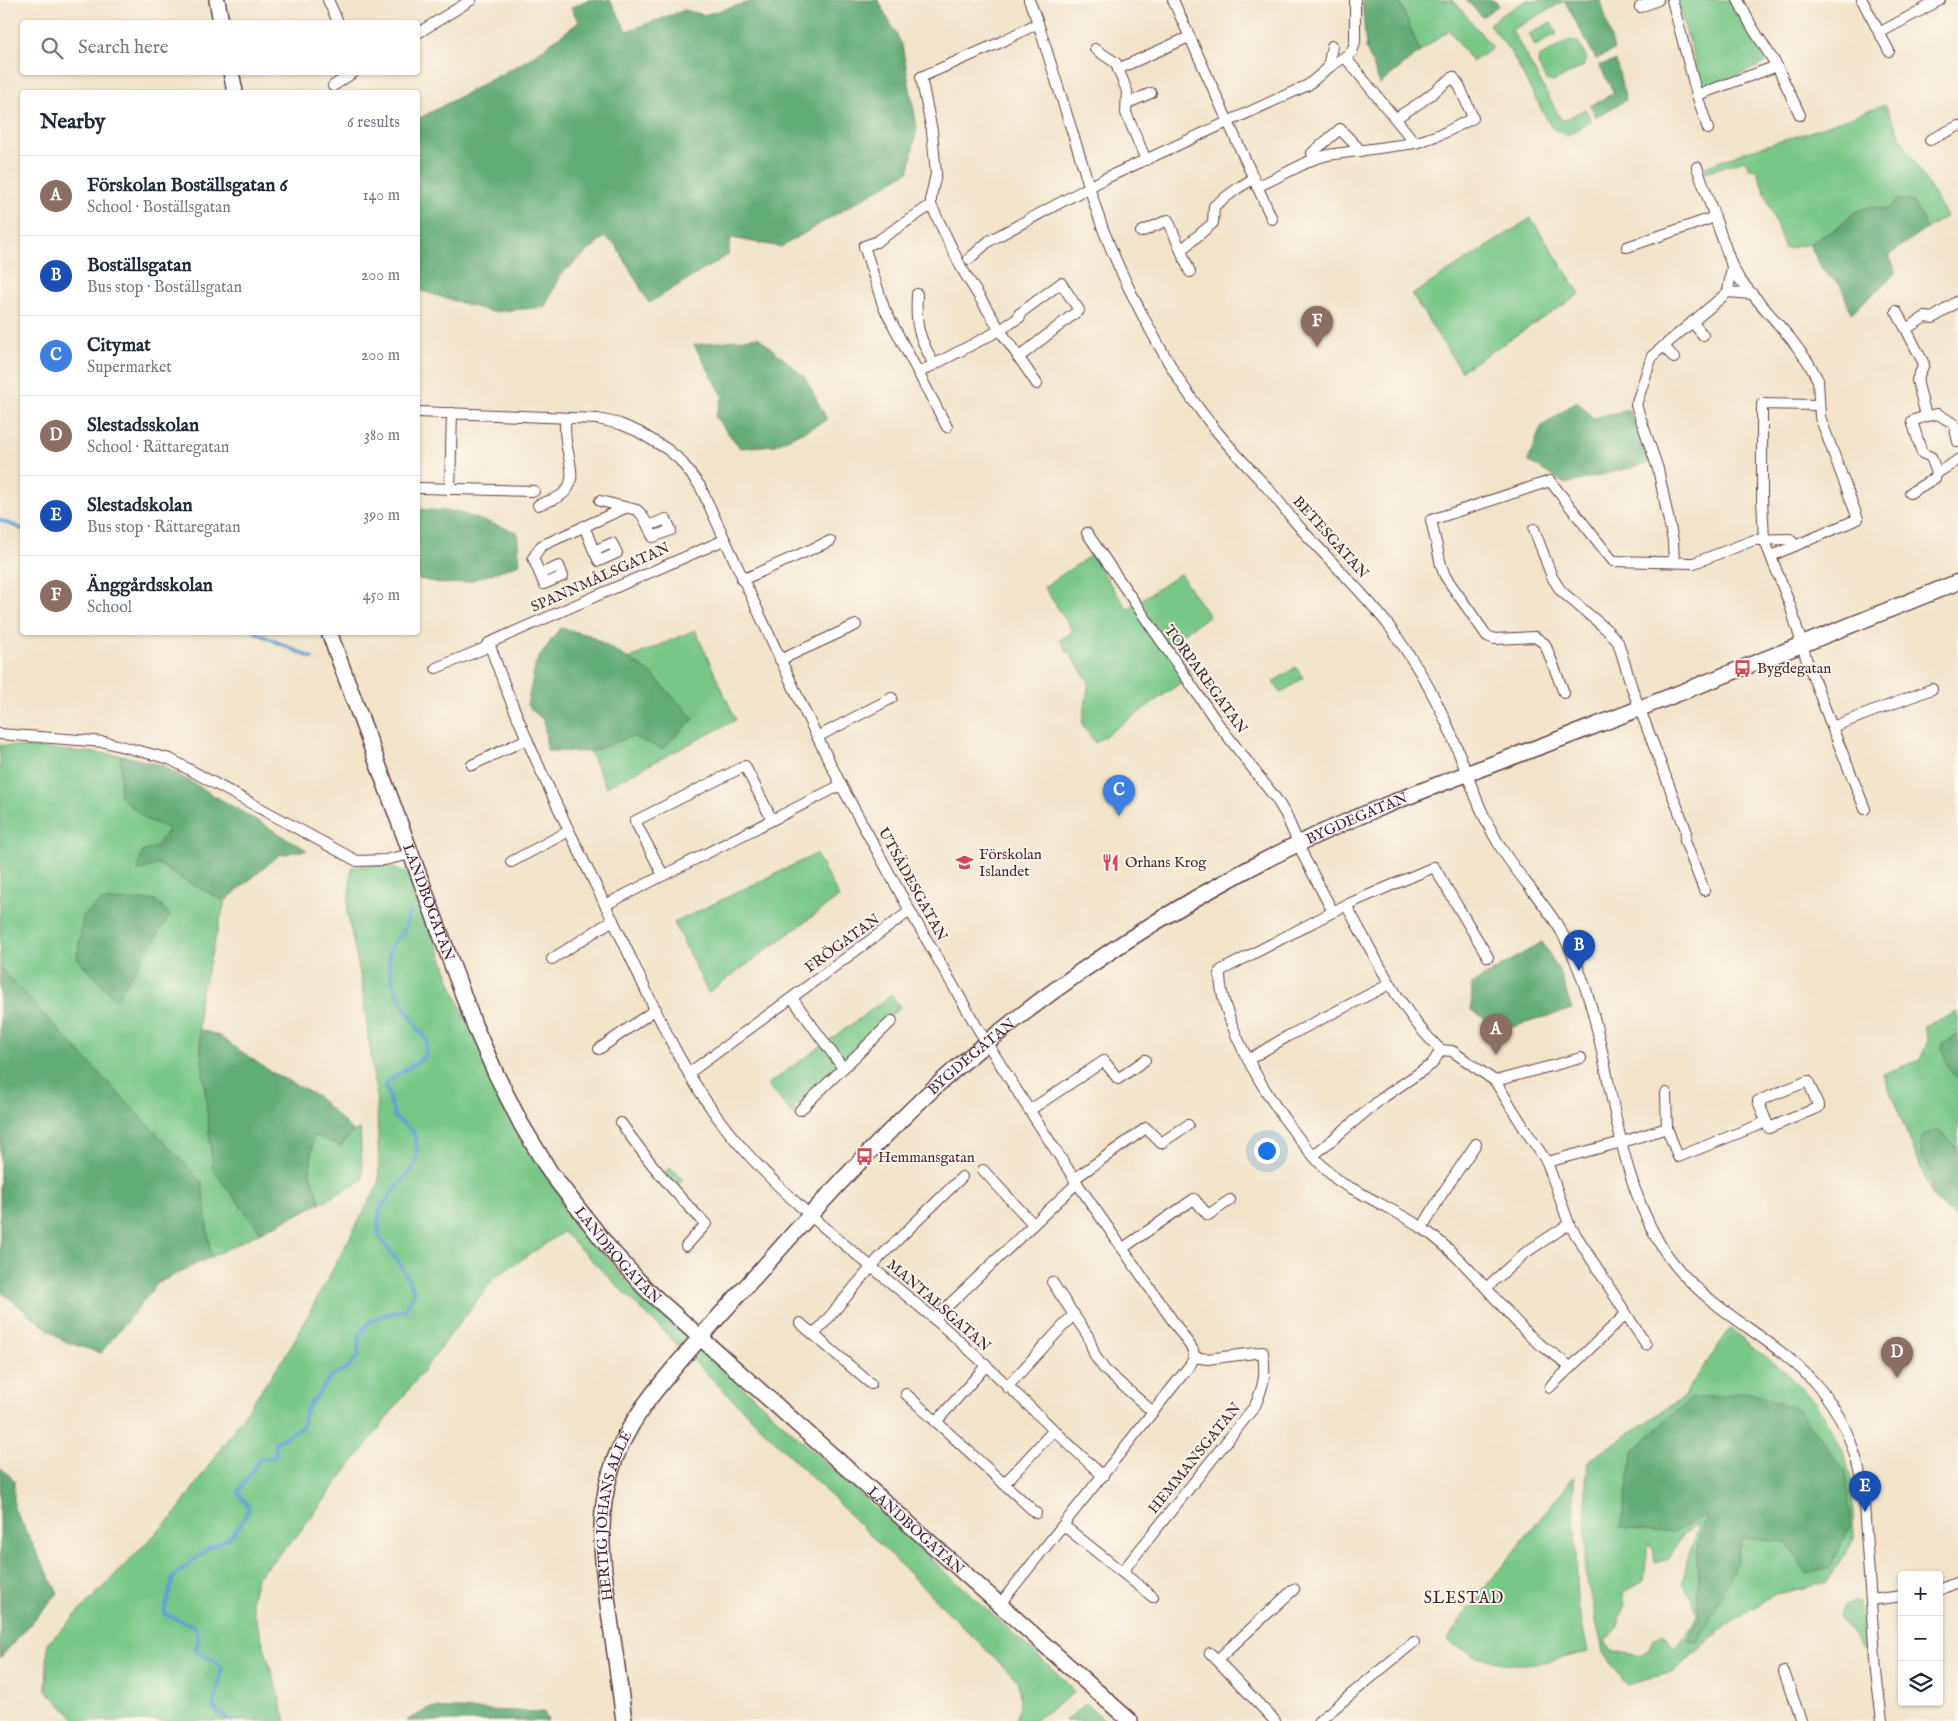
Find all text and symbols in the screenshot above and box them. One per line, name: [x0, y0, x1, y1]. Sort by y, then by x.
search box: [20, 20, 420, 75]
icon: search: [38, 34, 66, 62]
text: Search here: [78, 36, 169, 60]
text: Nearby: [40, 109, 105, 136]
text: 6 results: [347, 113, 400, 133]
text: Förskolan Boställsgatan 6: [87, 174, 287, 198]
text: A: [51, 186, 61, 206]
text: 140 m: [362, 186, 400, 206]
text: School · Boställsgatan: [87, 198, 231, 218]
text: Boställsgatan: [87, 254, 192, 278]
text: B: [51, 266, 61, 286]
text: 200 m: [361, 266, 400, 286]
text: Bus stop · Boställsgatan: [87, 278, 242, 298]
pin: F: [1301, 306, 1333, 347]
text: Citymat: [87, 334, 151, 358]
text: C: [50, 346, 62, 366]
text: 200 m: [361, 346, 400, 366]
text: Supermarket: [87, 358, 172, 378]
text: Slestadsskolan: [87, 414, 199, 438]
text: D: [50, 426, 62, 446]
text: 380 m: [364, 426, 400, 446]
text: School · Rättaregatan: [87, 438, 229, 458]
street label: BETESGATAN: [1289, 492, 1373, 583]
text: Slestadskolan: [87, 494, 193, 518]
text: E: [50, 506, 62, 526]
text: 390 m: [363, 506, 400, 526]
text: Bus stop · Rättaregatan: [87, 518, 241, 538]
street label: SPANNMÅLSGATAN: [528, 538, 673, 617]
text: Änggårdsskolan: [87, 574, 213, 598]
text: F: [51, 586, 61, 606]
text: 450 m: [363, 586, 400, 606]
text: School: [87, 598, 132, 618]
street label: TORPAREGATAN: [1160, 621, 1251, 737]
bus stop icon: Bygdegatan: [1733, 658, 1753, 678]
place label: Bygdegatan: [1757, 659, 1831, 678]
pin: C: [1103, 775, 1135, 816]
street label: BYGDEGATAN: [1303, 788, 1411, 849]
street label: UTSÄDESGATAN: [874, 824, 952, 944]
street label: LANDBOGATAN: [398, 841, 459, 963]
place label: Förskolan Islandet: [979, 845, 1042, 881]
restaurant icon: Orhans Krog: [1101, 852, 1121, 872]
school or university icon: Förskolan Islandet: [955, 853, 975, 873]
place label: Orhans Krog: [1125, 853, 1207, 872]
street label: FRÖGATAN: [801, 910, 884, 977]
pin: B: [1563, 930, 1595, 971]
street label: BYGDEGATAN: [924, 1014, 1019, 1099]
pin: A: [1480, 1014, 1512, 1055]
your location: [1254, 1138, 1280, 1164]
bus stop icon: Hemmansgatan: [854, 1147, 874, 1167]
place label: Hemmansgatan: [878, 1148, 975, 1167]
street label: LANDBOGATAN: [570, 1203, 665, 1308]
street label: MANTALSGATAN: [883, 1255, 995, 1356]
pin: D: [1881, 1337, 1913, 1378]
street label: HEMMANSGATAN: [1144, 1399, 1245, 1518]
street label: HERTIG JOHANS ALLÉ: [593, 1428, 636, 1602]
pin: E: [1849, 1471, 1881, 1512]
street label: LANDBOGATAN: [863, 1482, 968, 1579]
map controls: [1898, 1571, 1943, 1706]
button: +: [1898, 1571, 1943, 1616]
district label: SLESTAD: [1424, 1589, 1504, 1609]
button: −: [1898, 1616, 1943, 1661]
button: layers: [1898, 1661, 1943, 1706]

